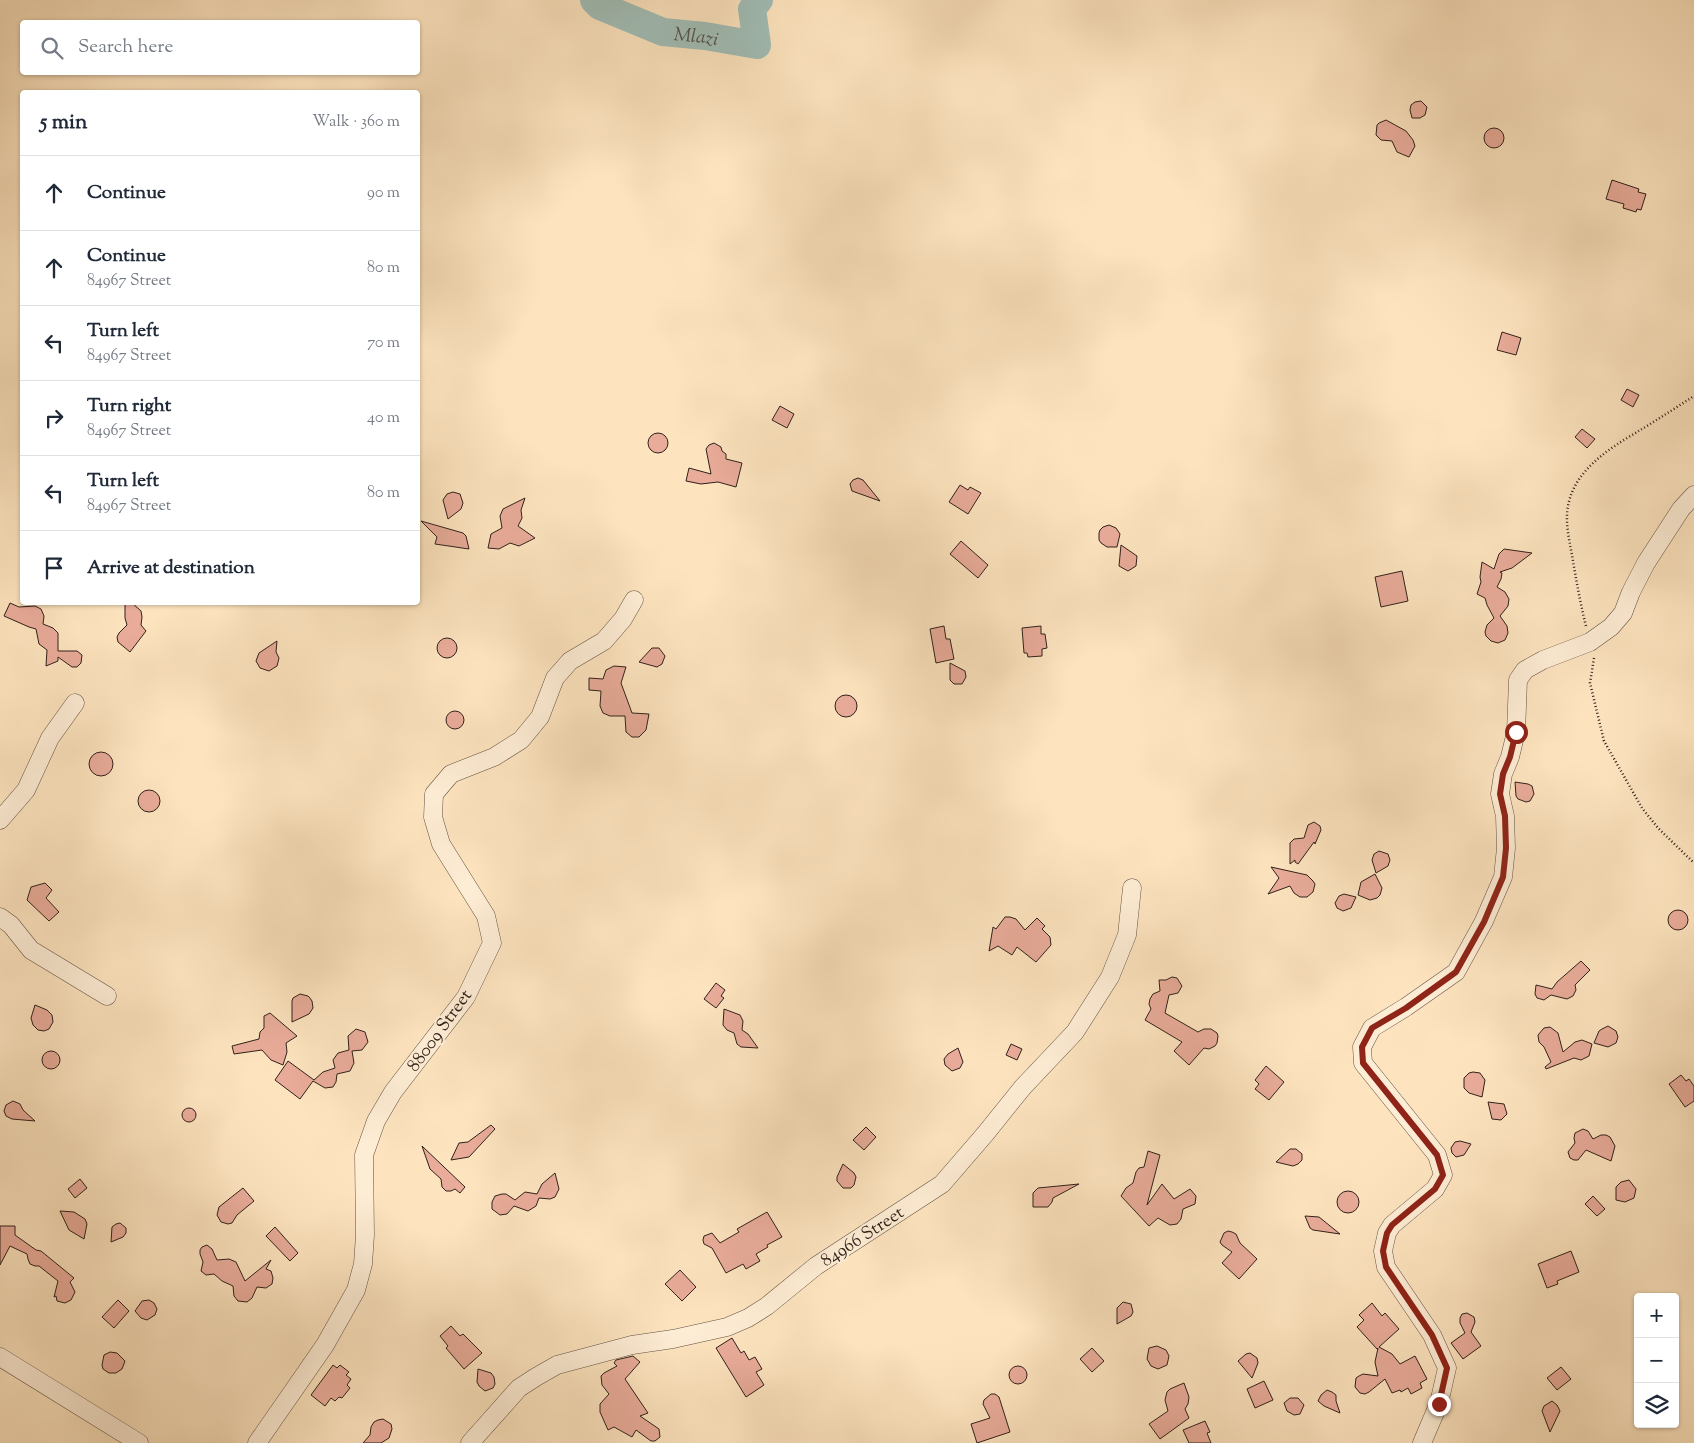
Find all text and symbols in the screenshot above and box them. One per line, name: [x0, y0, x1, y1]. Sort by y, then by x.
search box: [20, 20, 420, 75]
water label: Mlazi: [672, 22, 720, 54]
icon: search: [38, 34, 66, 62]
text: Search here: [78, 34, 173, 61]
text: 5 min: [40, 108, 87, 138]
text: Walk · 360 m: [312, 111, 400, 134]
icon: ahead: [40, 179, 68, 207]
text: Continue: [87, 180, 166, 207]
text: 90 m: [367, 182, 400, 205]
text: Continue: [87, 243, 166, 270]
icon: ahead: [40, 254, 68, 282]
text: 80 m: [367, 257, 400, 280]
text: 84967 Street: [87, 270, 171, 293]
text: Turn left: [87, 318, 159, 345]
icon: left: [40, 329, 68, 357]
text: 70 m: [367, 332, 400, 355]
text: 84967 Street: [87, 345, 171, 368]
text: Turn right: [87, 393, 171, 420]
icon: right: [40, 404, 68, 432]
text: 40 m: [367, 407, 400, 430]
text: 84967 Street: [87, 420, 171, 443]
text: Turn left: [87, 468, 159, 495]
icon: left: [40, 479, 68, 507]
text: 80 m: [367, 482, 400, 505]
text: 84967 Street: [87, 495, 171, 518]
icon: arrive: [40, 554, 68, 582]
text: Arrive at destination: [87, 555, 255, 582]
route start: [1505, 721, 1528, 744]
street label: 88009 Street: [402, 985, 479, 1078]
street label: 84966 Street: [816, 1201, 910, 1274]
map controls: [1634, 1293, 1679, 1428]
button: +: [1634, 1293, 1679, 1338]
button: −: [1634, 1338, 1679, 1383]
button: layers: [1634, 1383, 1679, 1428]
route end: [1428, 1393, 1451, 1416]

